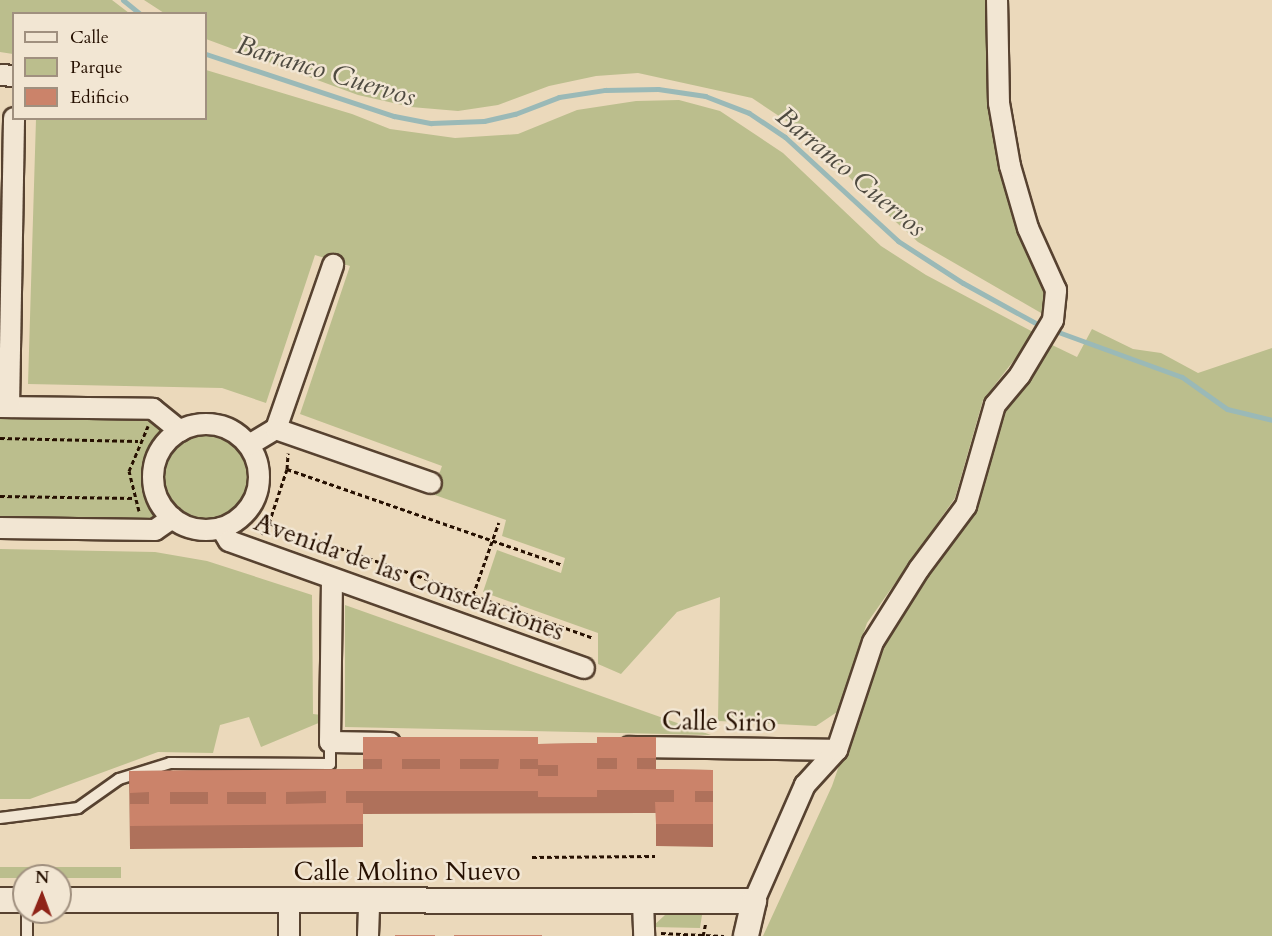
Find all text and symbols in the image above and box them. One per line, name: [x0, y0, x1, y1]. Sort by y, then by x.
legend: [12, 12, 207, 120]
text: Calle: [70, 25, 109, 50]
water label: Barranco Cuervos: [233, 28, 419, 114]
text: Parque: [70, 55, 123, 80]
text: Edificio: [70, 85, 129, 110]
water label: Barranco Cuervos: [770, 100, 932, 244]
street label: Avenida de las Constelaciones: [250, 506, 568, 648]
street label: Calle Sirio: [662, 705, 776, 739]
street label: Calle Molino Nuevo: [294, 856, 520, 888]
north arrow: [12, 864, 72, 924]
text: N: [35, 867, 49, 889]

